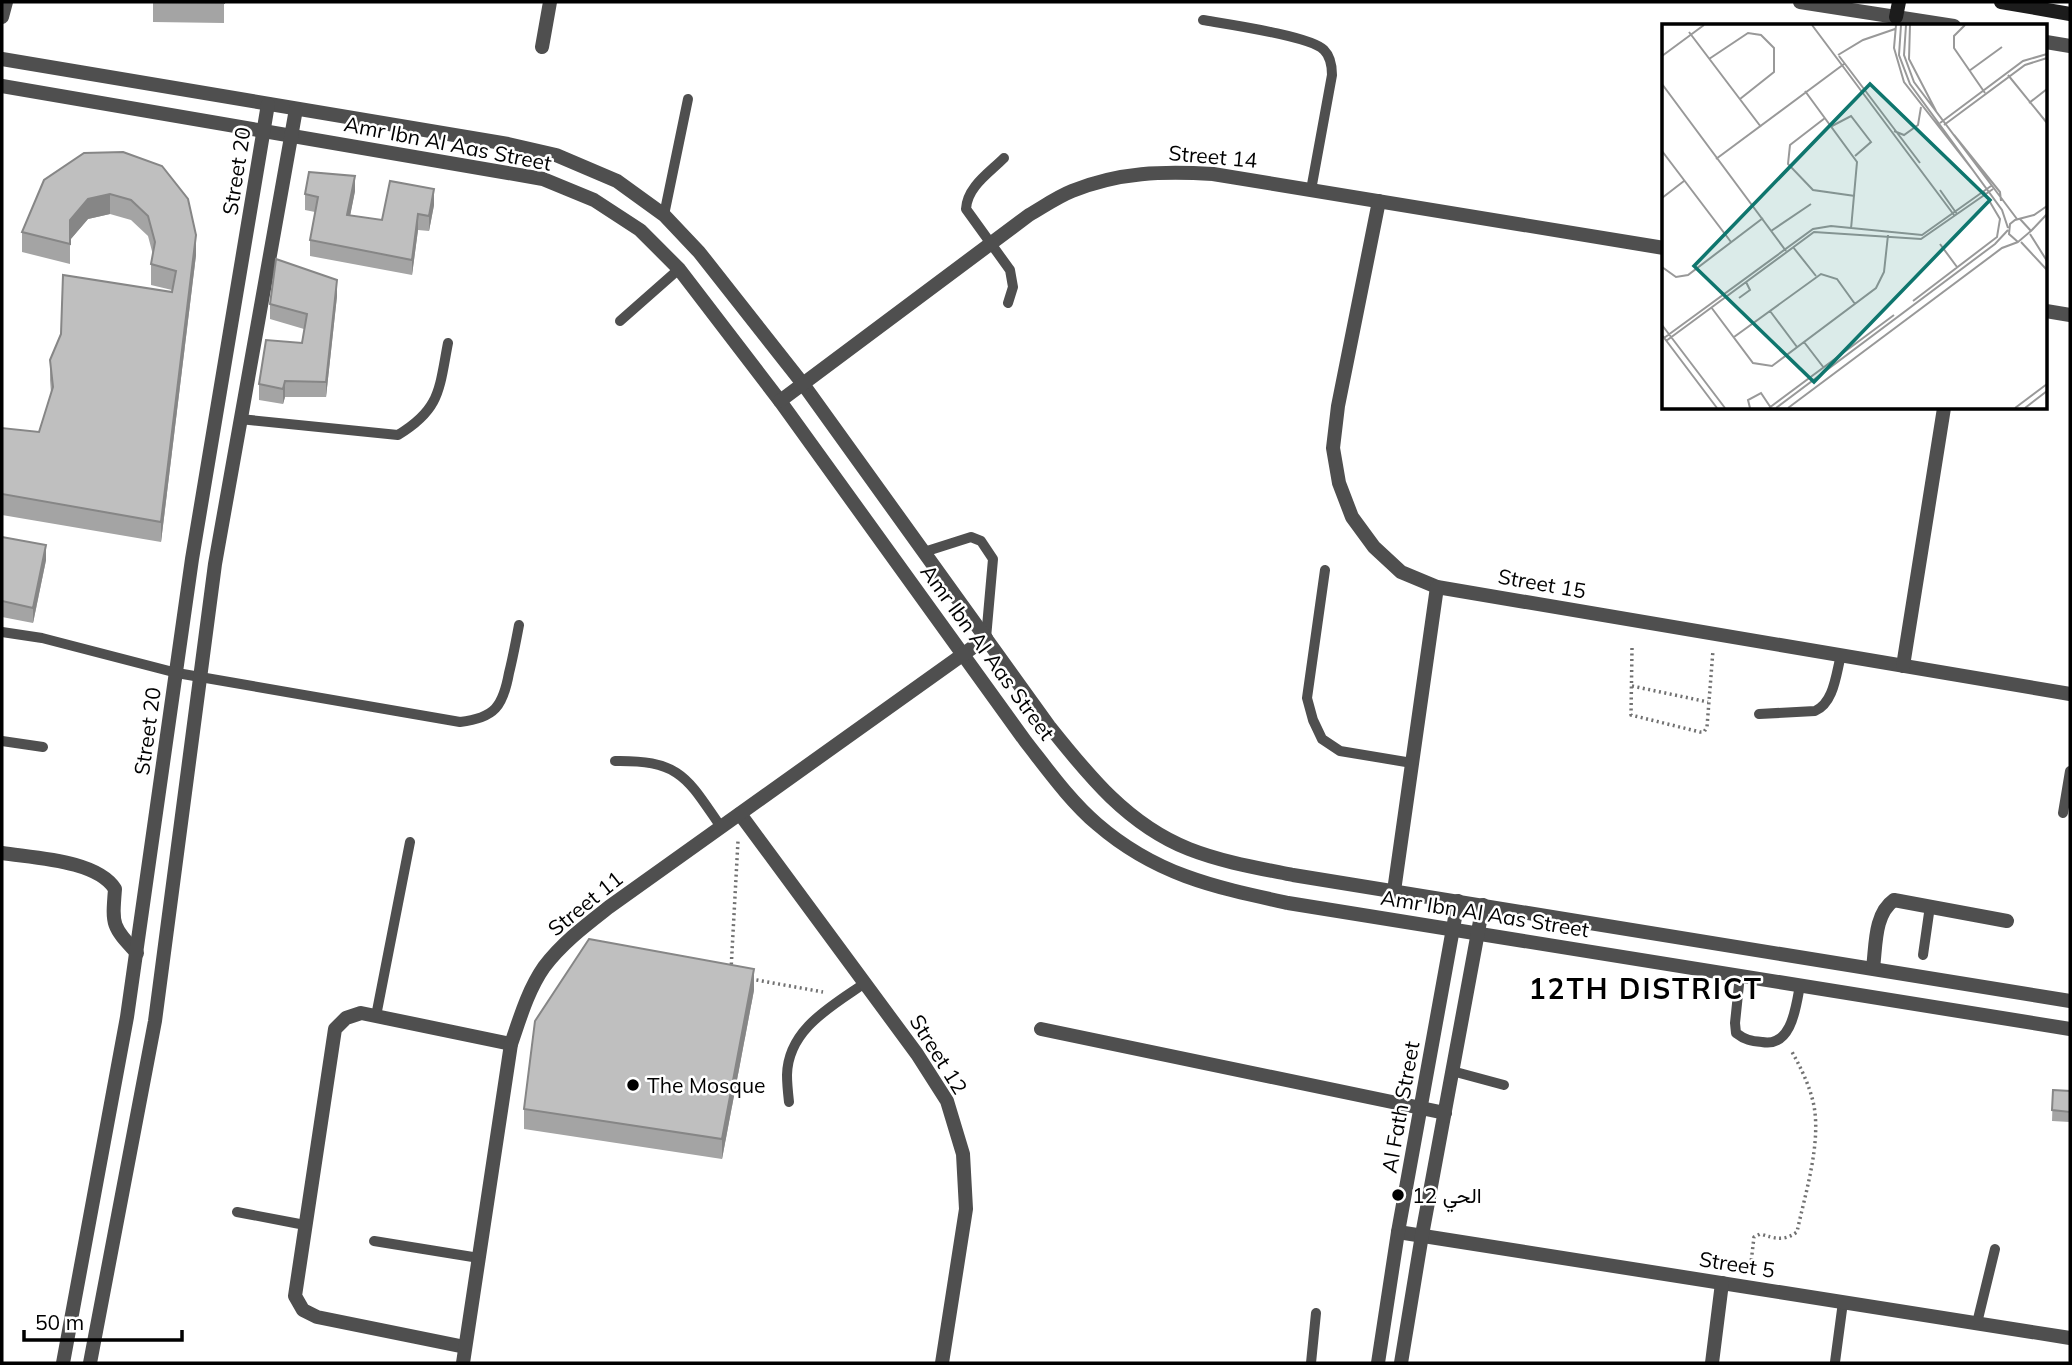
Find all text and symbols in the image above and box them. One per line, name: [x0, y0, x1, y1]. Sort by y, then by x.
inset map: [1662, 24, 2048, 410]
street label: Amr Ibn Al Aas Street: [342, 110, 554, 176]
street label: Street 20: [216, 125, 256, 217]
street label: Street 14: [1168, 139, 1259, 173]
street label: Amr Ibn Al Aas Street: [916, 559, 1060, 745]
street label: Street 15: [1496, 562, 1588, 604]
street label: Street 20: [128, 685, 166, 777]
street label: Street 11: [542, 865, 628, 941]
street label: Amr Ibn Al Aas Street: [1379, 884, 1591, 942]
district label: 12TH DISTRICT: [1529, 971, 1763, 1006]
street label: Street 12: [904, 1009, 974, 1099]
street label: Al Fath Street: [1376, 1039, 1424, 1175]
place label: The Mosque: [647, 1072, 765, 1098]
marker: The Mosque: [625, 1077, 641, 1093]
place label: الحي 12: [1412, 1182, 1482, 1213]
marker: الحي 12: [1390, 1187, 1406, 1203]
street label: Street 5: [1697, 1245, 1777, 1283]
scale bar: [24, 1298, 182, 1342]
text: 50 m: [35, 1309, 84, 1335]

